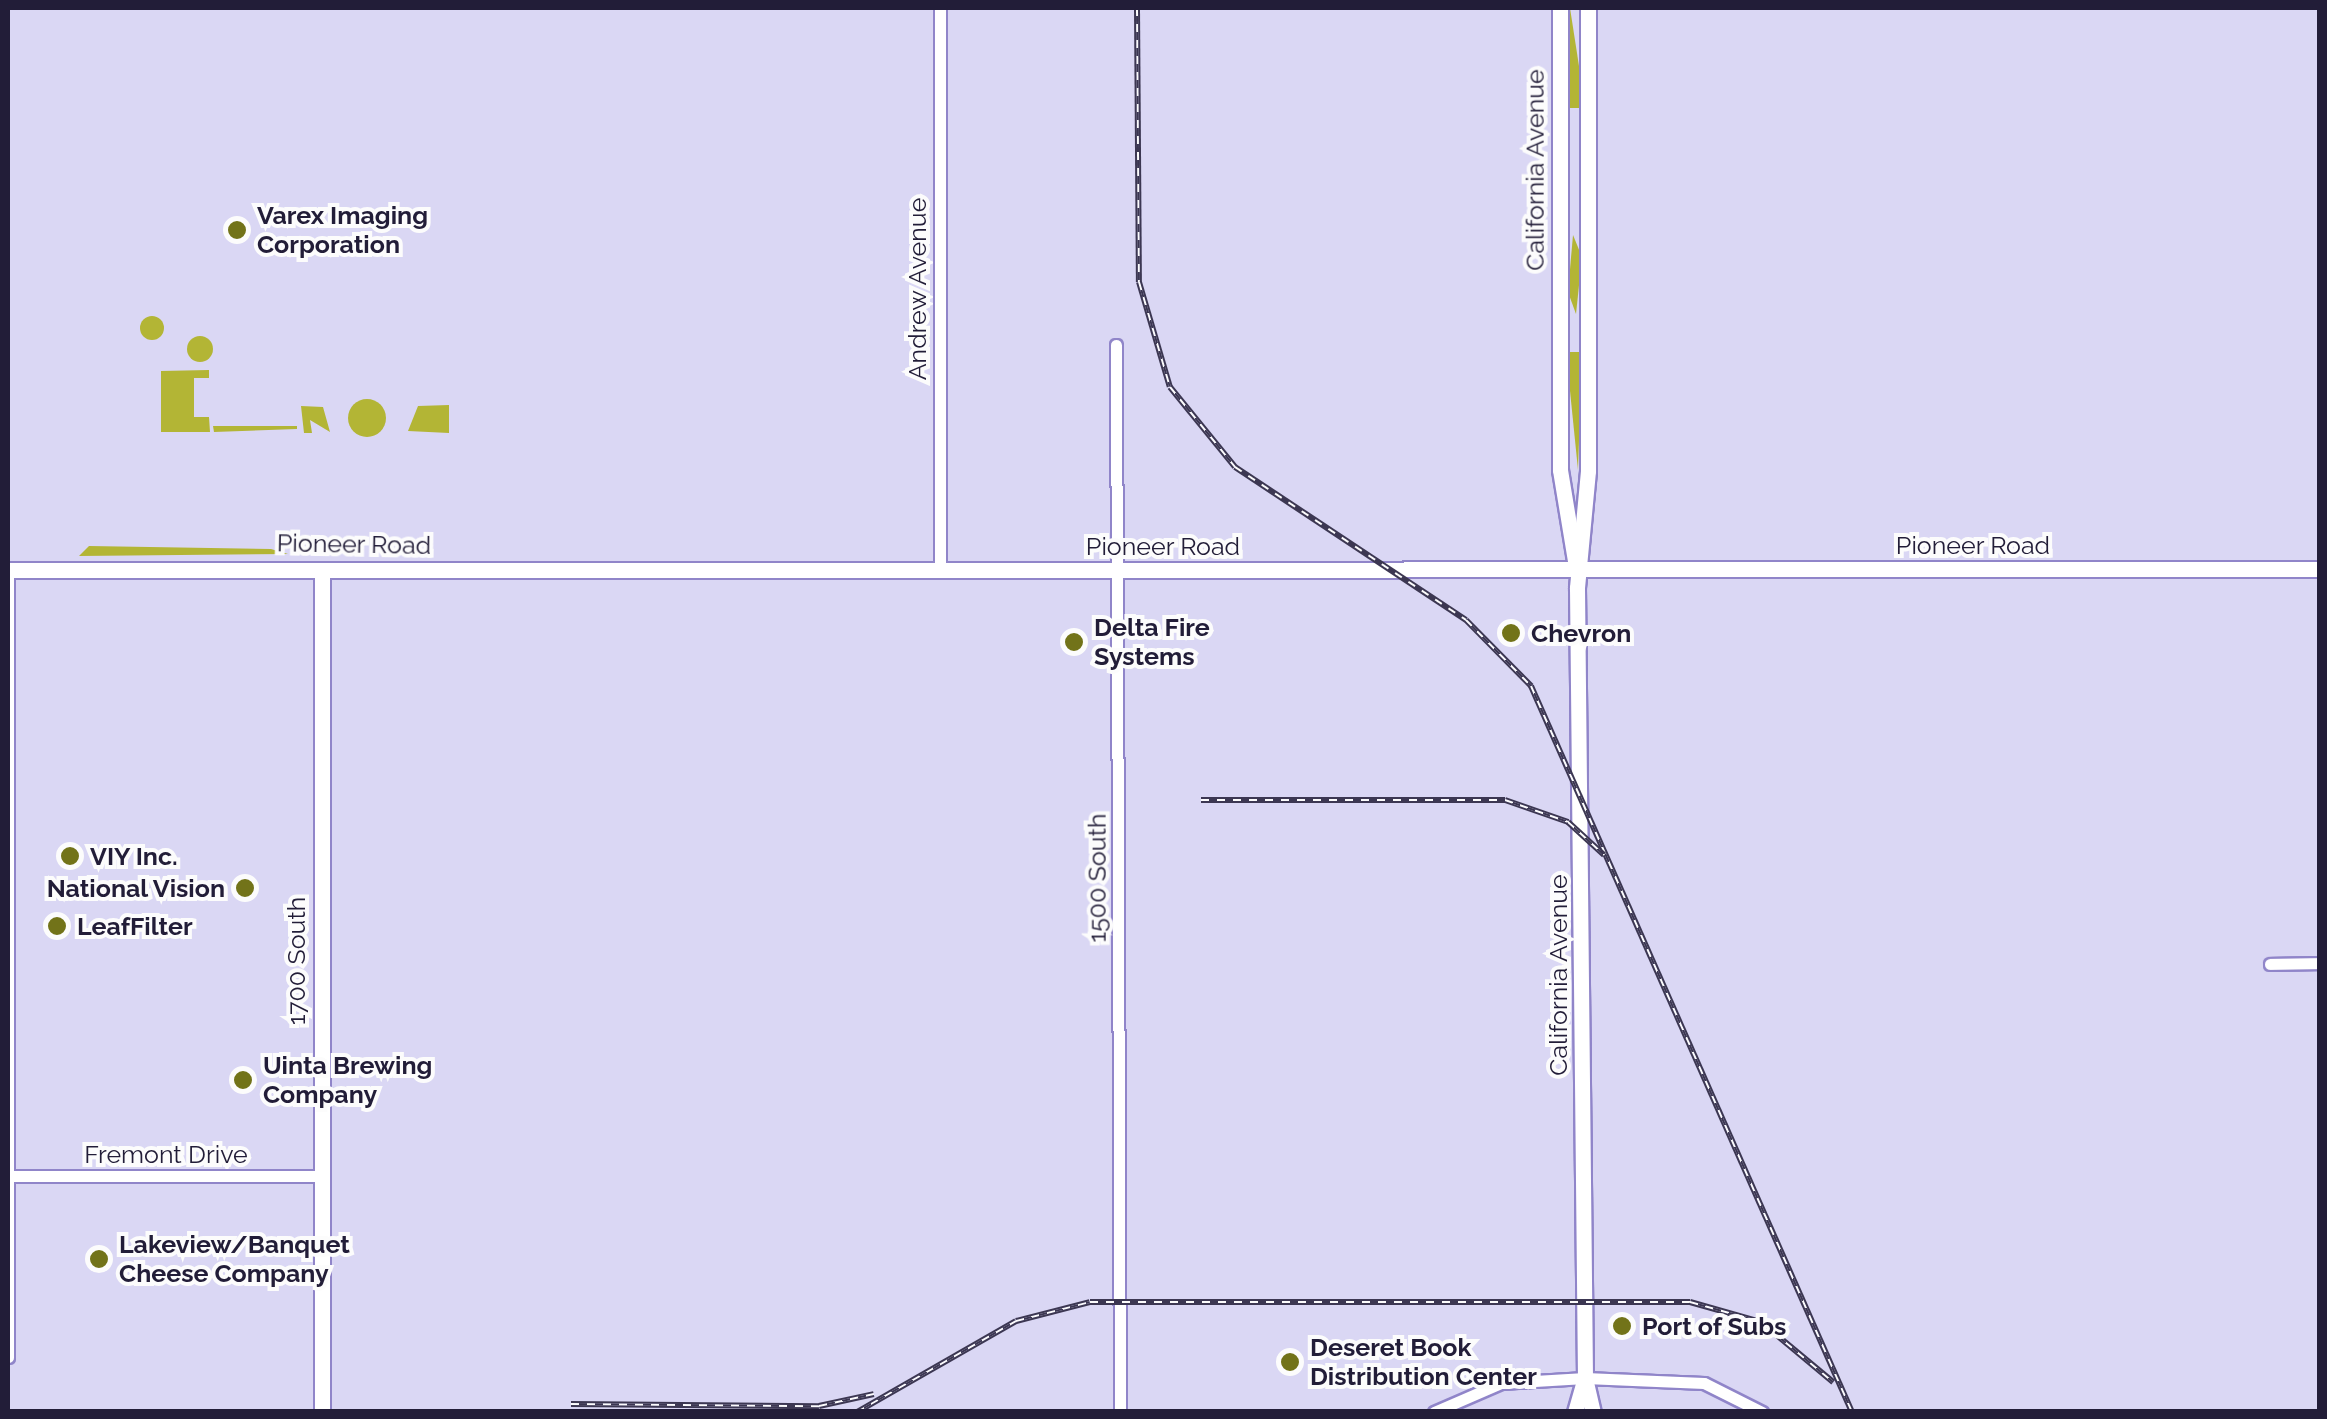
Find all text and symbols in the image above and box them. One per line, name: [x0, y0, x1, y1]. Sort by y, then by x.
street label: California Avenue: [1520, 69, 1550, 271]
street label: Andrew Avenue: [902, 197, 932, 381]
place label: Varex Imaging Corporation: [257, 201, 428, 260]
marker: Varex Imaging Corporation: [226, 219, 248, 241]
street label: Pioneer Road: [276, 528, 432, 560]
street label: Pioneer Road: [1896, 530, 2050, 560]
street label: Pioneer Road: [1086, 531, 1240, 561]
place label: Delta Fire Systems: [1094, 613, 1210, 672]
place label: Chevron: [1531, 618, 1631, 648]
marker: Chevron: [1500, 622, 1522, 644]
marker: Delta Fire Systems: [1063, 631, 1085, 653]
street label: 1500 South: [1082, 813, 1112, 943]
place label: VIY Inc.: [90, 841, 179, 871]
marker: VIY Inc.: [59, 845, 81, 867]
place label: National Vision: [45, 873, 225, 903]
street label: California Avenue: [1543, 874, 1573, 1076]
marker: National Vision: [234, 877, 256, 899]
street label: 1700 South: [281, 897, 311, 1025]
place label: LeafFilter: [77, 911, 193, 941]
marker: LeafFilter: [46, 915, 68, 937]
place label: Uinta Brewing Company: [263, 1051, 432, 1110]
marker: Uinta Brewing Company: [232, 1069, 254, 1091]
street label: Fremont Drive: [84, 1139, 248, 1169]
place label: Lakeview/Banquet Cheese Company: [119, 1230, 350, 1289]
marker: Lakeview/Banquet Cheese Company: [88, 1248, 110, 1270]
place label: Port of Subs: [1642, 1311, 1787, 1341]
marker: Port of Subs: [1611, 1315, 1633, 1337]
place label: Deseret Book Distribution Center: [1310, 1333, 1537, 1392]
marker: Deseret Book Distribution Center: [1279, 1351, 1301, 1373]

